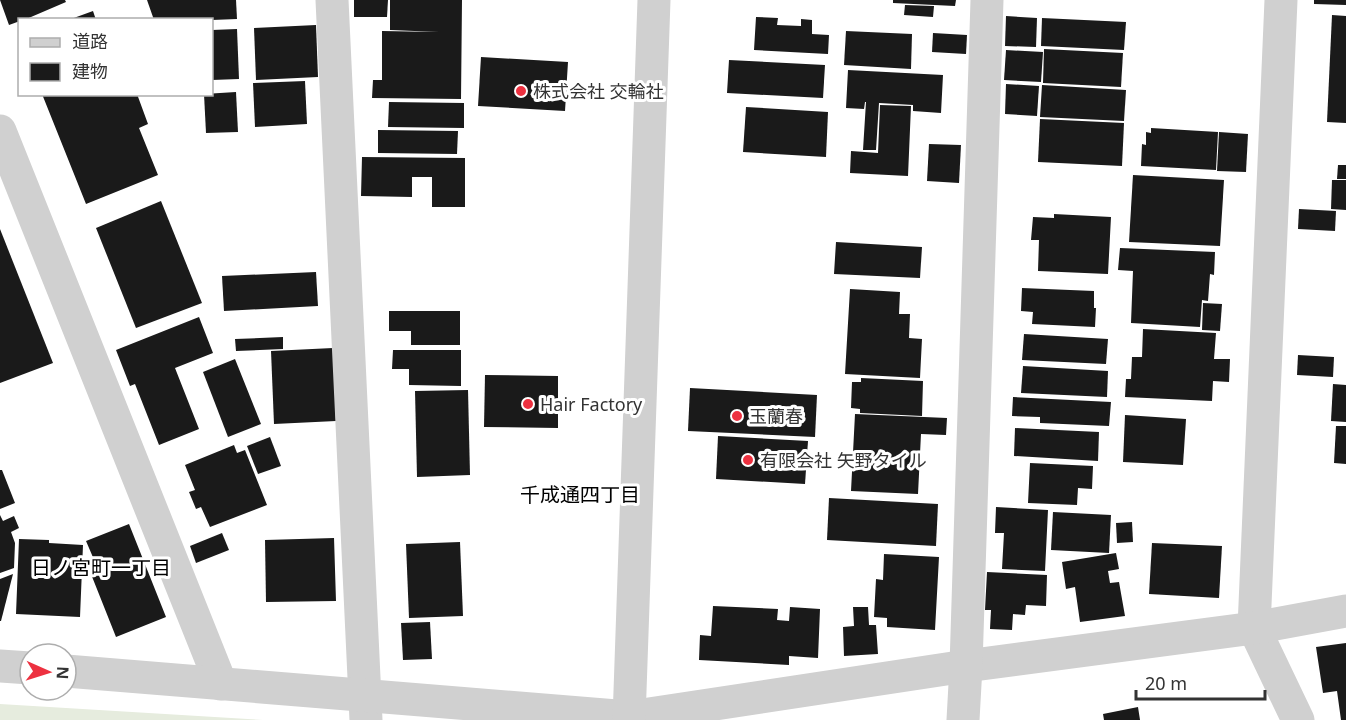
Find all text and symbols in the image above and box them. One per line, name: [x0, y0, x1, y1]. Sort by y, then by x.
legend: [18, 18, 213, 96]
text: 道路: [72, 29, 108, 53]
text: 建物: [72, 59, 108, 83]
place label: 株式会社 交輪社: [533, 79, 664, 103]
marker: 株式会社 交輪社: [514, 84, 528, 98]
place label: Hair Factory: [540, 392, 643, 416]
marker: Hair Factory: [521, 397, 535, 411]
place label: 玉蘭春: [749, 404, 803, 428]
marker: 玉蘭春: [730, 409, 744, 423]
place label: 有限会社 矢野タイル: [760, 448, 927, 472]
marker: 有限会社 矢野タイル: [741, 453, 755, 467]
district label: 千成通四丁目: [520, 481, 640, 508]
district label: 日ノ宮町一丁目: [31, 554, 171, 581]
north arrow: [18, 642, 78, 702]
scale bar: [1136, 663, 1265, 701]
text: N: [52, 666, 74, 680]
text: 20 m: [1145, 671, 1187, 695]

